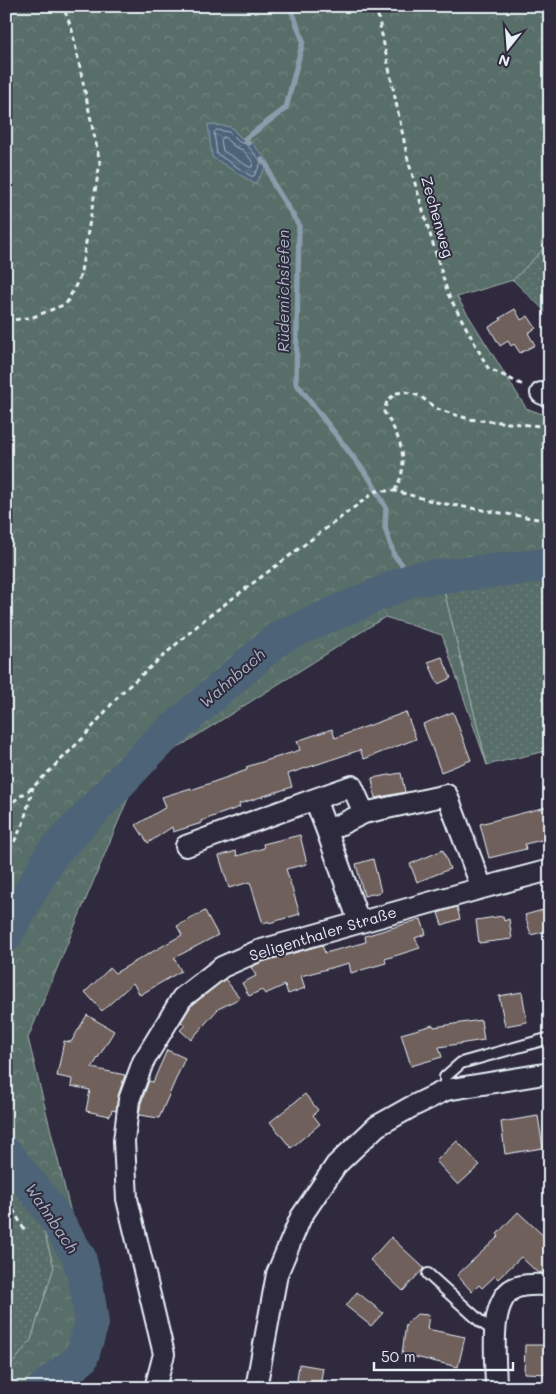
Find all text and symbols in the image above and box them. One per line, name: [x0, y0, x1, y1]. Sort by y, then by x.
north arrow: [484, 22, 534, 72]
text: N: [496, 50, 512, 72]
street label: Zechenweg: [417, 174, 459, 260]
water label: Rüdemichsiefen: [272, 230, 293, 352]
water label: Wahnbach: [194, 643, 269, 712]
street label: Seligenthaler Straße: [247, 901, 399, 965]
water label: Wahnbach: [21, 1178, 84, 1257]
scale bar: [374, 1339, 512, 1371]
text: 50 m: [381, 1346, 416, 1366]

